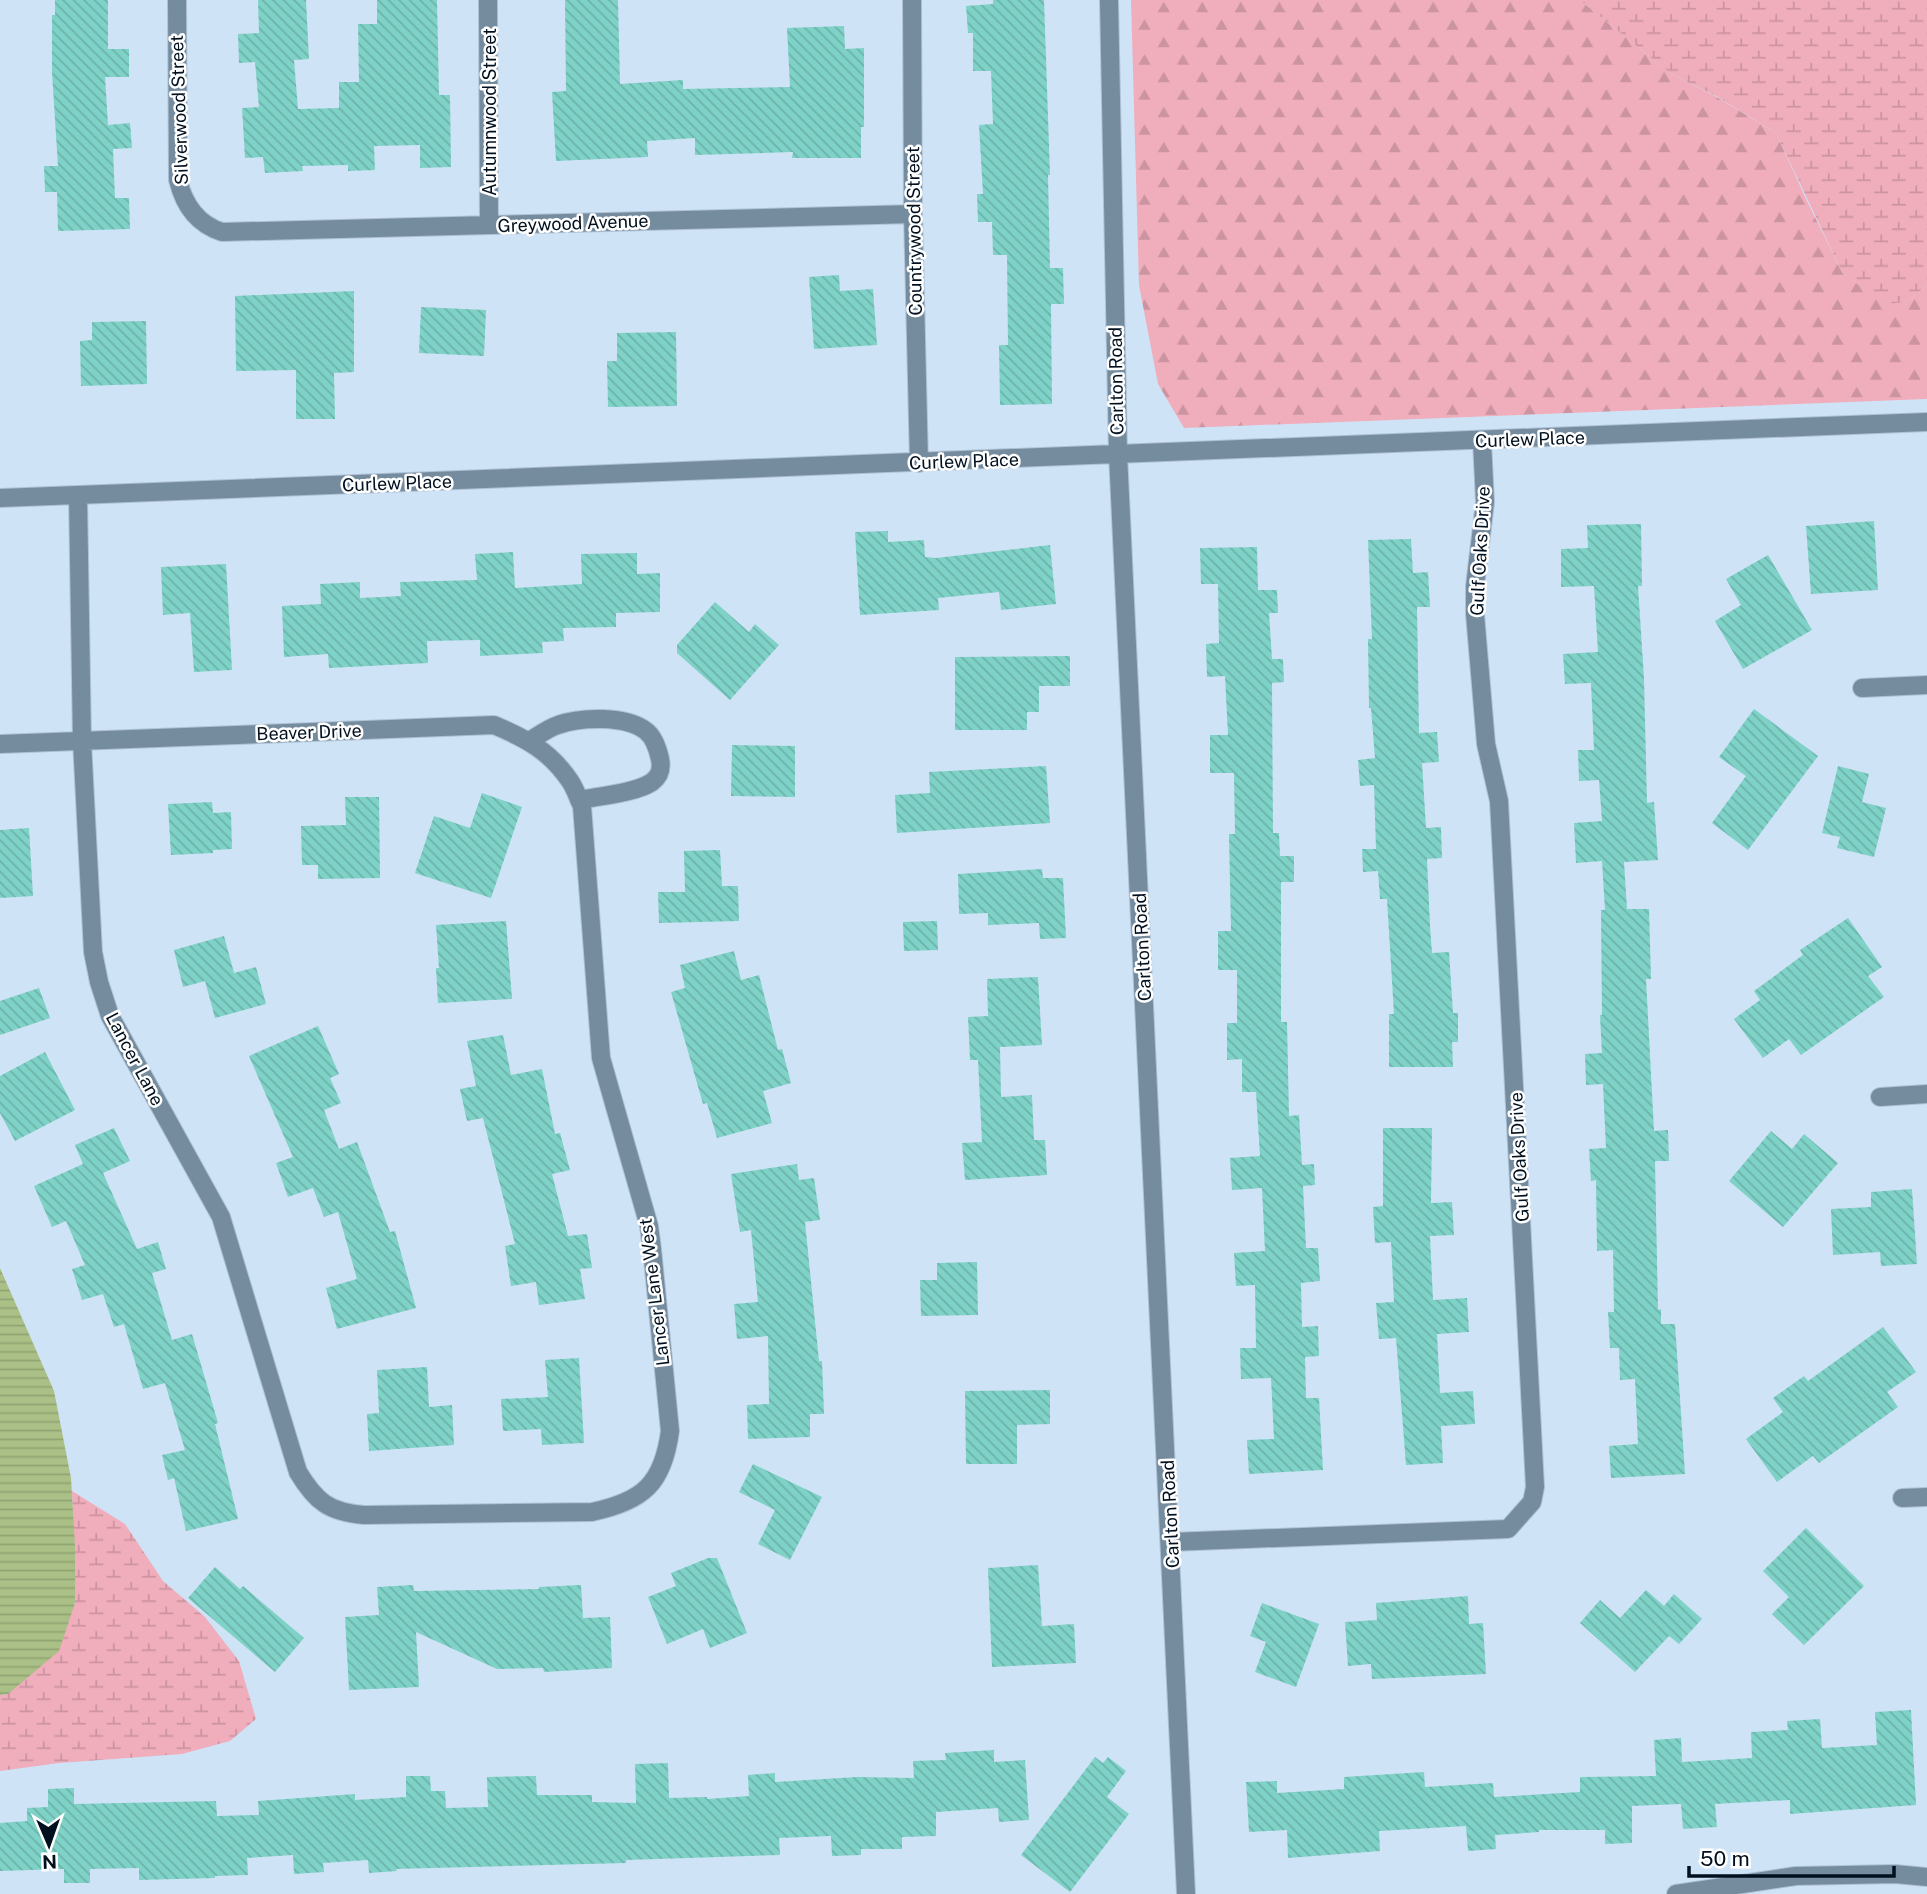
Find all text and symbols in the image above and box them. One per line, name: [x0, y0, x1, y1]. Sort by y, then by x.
street label: Autumnwood Street: [479, 28, 500, 196]
street label: Silverwood Street: [166, 35, 192, 185]
street label: Countrywood Street: [902, 146, 926, 316]
street label: Greywood Avenue: [497, 210, 649, 236]
street label: Carlton Road: [1105, 327, 1127, 435]
street label: Curlew Place: [1475, 427, 1585, 451]
street label: Curlew Place: [909, 449, 1019, 473]
street label: Curlew Place: [342, 471, 452, 495]
street label: Gulf Oaks Drive: [1466, 486, 1494, 616]
street label: Beaver Drive: [256, 720, 362, 744]
street label: Carlton Road: [1129, 892, 1155, 1002]
street label: Lancer Lane: [102, 1009, 168, 1109]
street label: Gulf Oaks Drive: [1505, 1092, 1533, 1222]
street label: Lancer Lane West: [635, 1217, 673, 1367]
street label: Carlton Road: [1157, 1459, 1183, 1569]
north arrow: [14, 1810, 84, 1880]
scale bar: [1689, 1834, 1894, 1878]
text: 50 m: [1700, 1846, 1750, 1871]
text: N: [42, 1851, 57, 1873]

